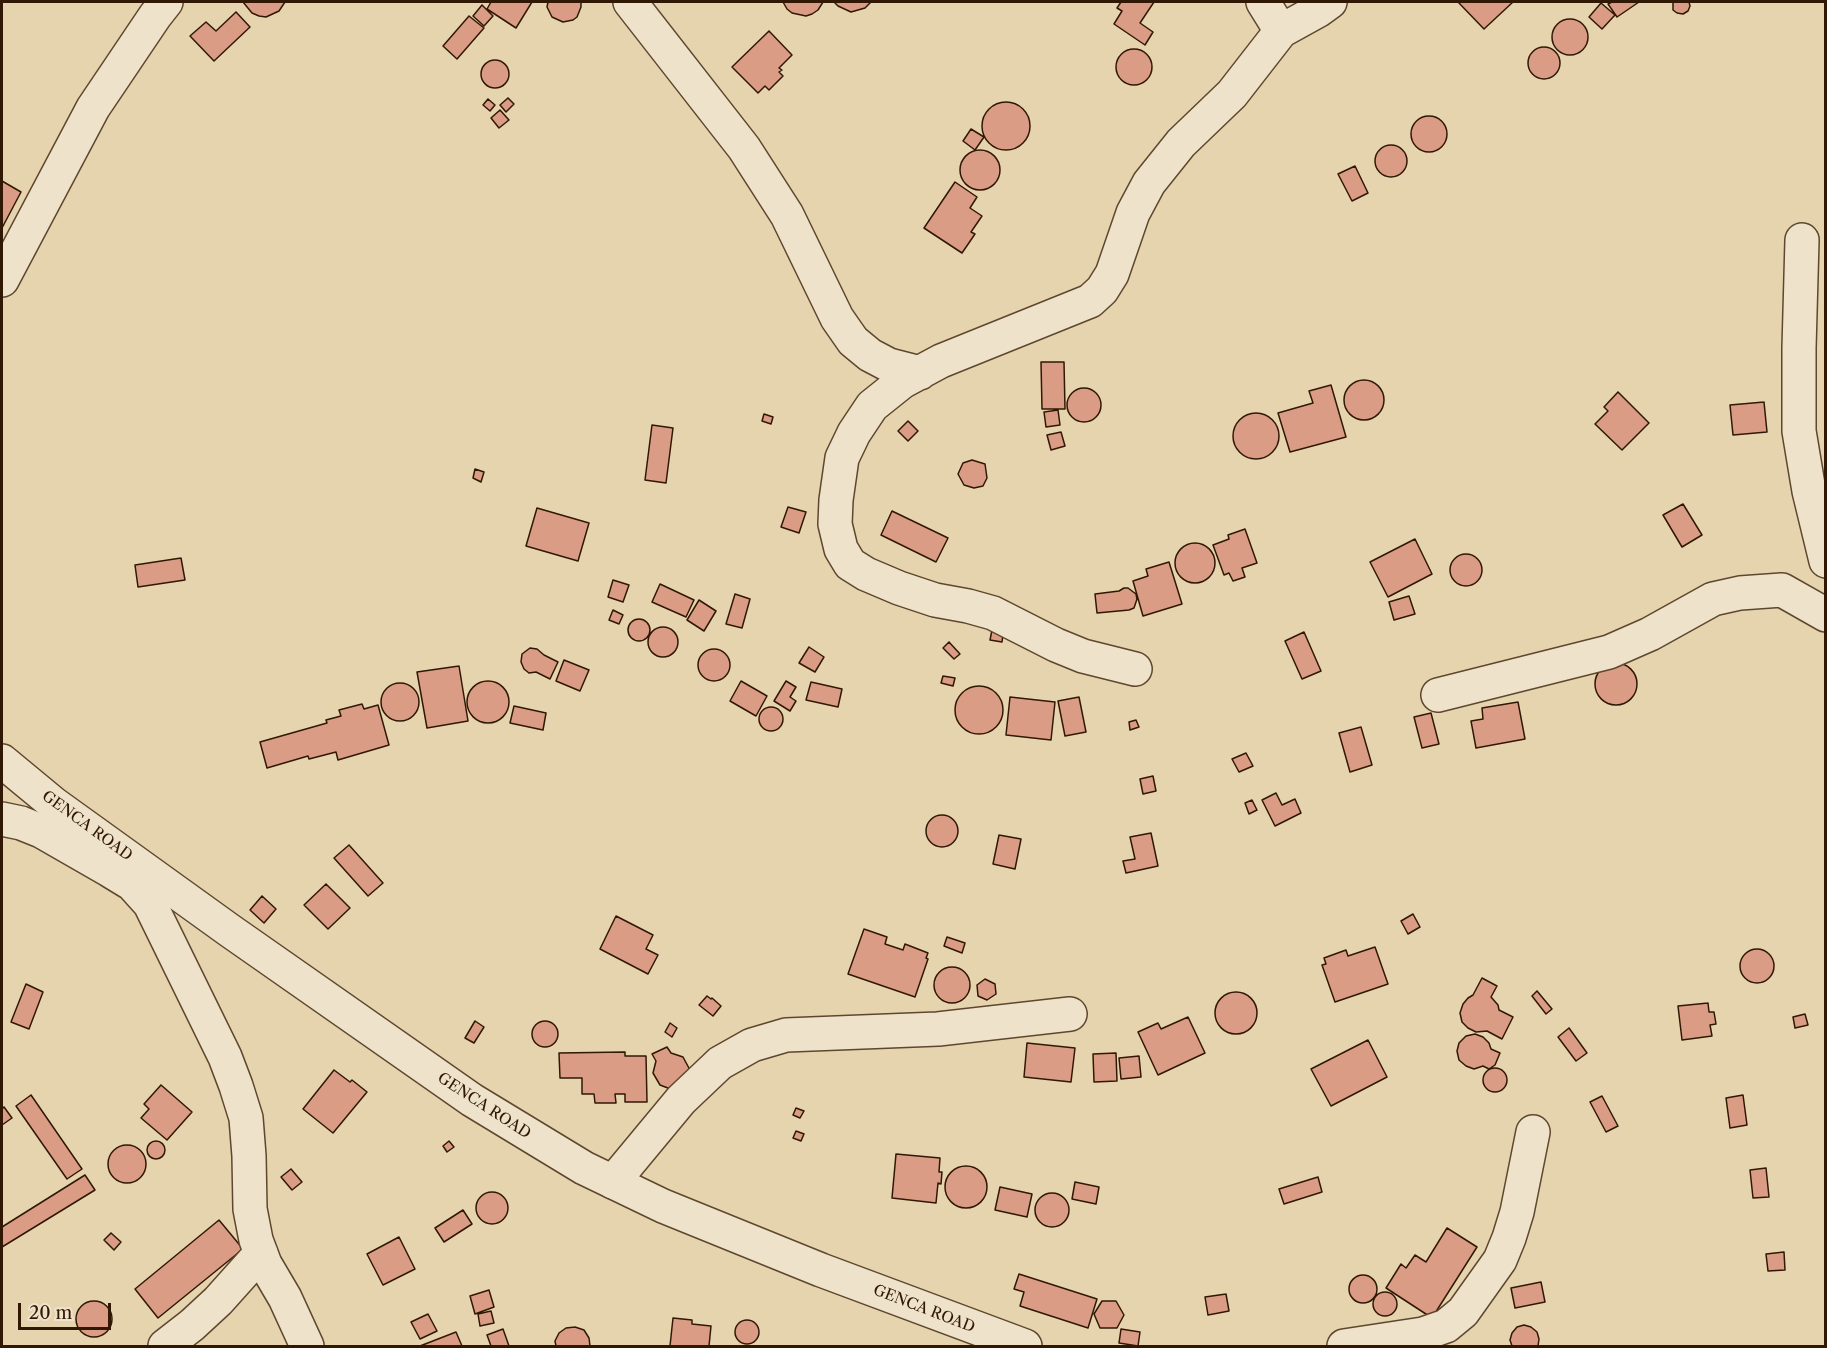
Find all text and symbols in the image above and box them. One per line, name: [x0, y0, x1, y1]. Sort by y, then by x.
street label: GENCA ROAD: [38, 787, 136, 865]
street label: GENCA ROAD: [434, 1069, 534, 1143]
street label: GENCA ROAD: [871, 1281, 977, 1337]
scale bar: [21, 1291, 114, 1329]
text: 20 m: [29, 1302, 72, 1324]

